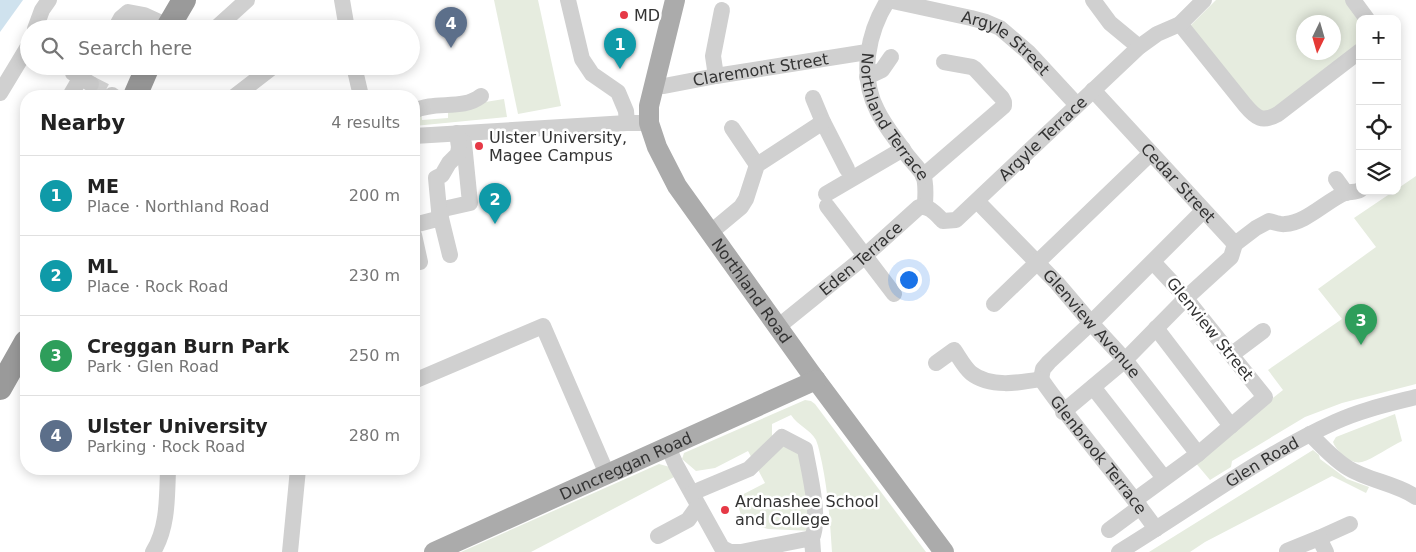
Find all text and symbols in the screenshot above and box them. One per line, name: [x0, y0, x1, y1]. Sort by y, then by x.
place label: MD: [634, 6, 660, 25]
pin: 4: [435, 7, 467, 48]
street label: Argyle Street: [960, 7, 1054, 79]
marker: MD: [618, 9, 630, 21]
north arrow: [1296, 15, 1341, 60]
map controls: [1356, 15, 1401, 195]
button: +: [1356, 15, 1401, 60]
search box: [20, 20, 420, 75]
pin: 1: [604, 28, 636, 69]
icon: search: [38, 34, 66, 62]
text: Search here: [78, 37, 192, 59]
street label: Claremont Street: [691, 49, 830, 90]
street label: Northland Terrace: [858, 52, 933, 184]
button: −: [1356, 60, 1401, 105]
street label: Argyle Terrace: [994, 92, 1091, 184]
button: locate: [1356, 105, 1401, 150]
text: Nearby: [40, 111, 125, 135]
text: 4 results: [331, 113, 400, 132]
place label: Ulster University, Magee Campus: [489, 128, 627, 165]
street label: Cedar Street: [1137, 139, 1220, 226]
marker: Ulster University, Magee Campus: [473, 140, 485, 152]
button: layers: [1356, 150, 1401, 195]
text: ME: [87, 175, 119, 197]
pin: 2: [479, 183, 511, 224]
text: 1: [50, 186, 62, 205]
text: 200 m: [349, 186, 400, 205]
text: Place · Northland Road: [87, 197, 269, 216]
street label: Eden Terrace: [815, 217, 906, 299]
street label: Northland Road: [708, 235, 796, 347]
text: ML: [87, 255, 118, 277]
street label: Glenview Avenue: [1039, 265, 1145, 381]
text: 2: [50, 266, 62, 285]
text: 230 m: [349, 266, 400, 285]
your location: [896, 267, 922, 293]
street label: Glenview Street: [1163, 274, 1257, 384]
text: Place · Rock Road: [87, 277, 228, 296]
pin: 3: [1345, 304, 1377, 345]
text: Creggan Burn Park: [87, 335, 289, 357]
text: 3: [50, 346, 62, 365]
text: 250 m: [349, 346, 400, 365]
text: Park · Glen Road: [87, 357, 219, 376]
street label: Glenbrook Terrace: [1046, 391, 1151, 517]
text: Ulster University: [87, 415, 268, 437]
text: 4: [50, 426, 62, 445]
text: 280 m: [349, 426, 400, 445]
street label: Duncreggan Road: [556, 428, 695, 504]
street label: Glen Road: [1222, 432, 1302, 491]
text: Parking · Rock Road: [87, 437, 245, 456]
place label: Ardnashee School and College: [735, 492, 879, 529]
marker: Ardnashee School and College: [719, 504, 731, 516]

